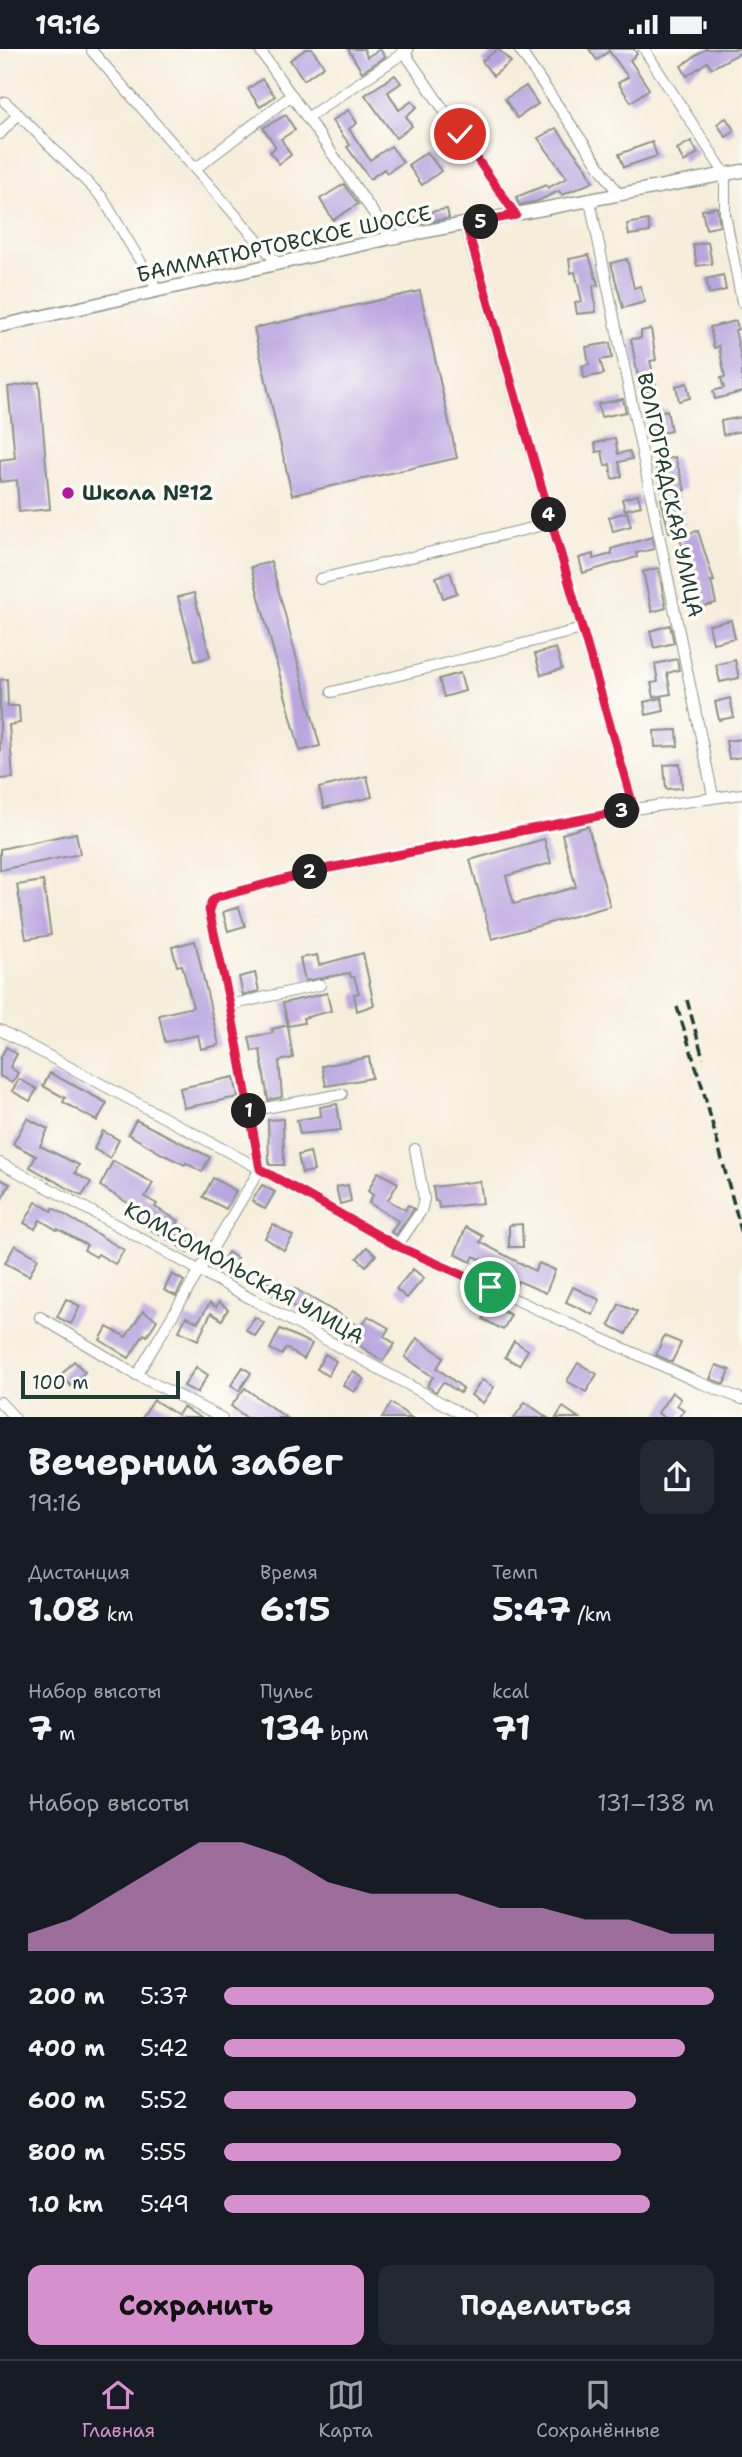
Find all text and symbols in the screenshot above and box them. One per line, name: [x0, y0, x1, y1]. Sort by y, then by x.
text: 19:16: [35, 7, 101, 42]
pin: [430, 104, 490, 164]
icon: check: [441, 115, 479, 153]
street label: БАММАТЮРТОВСКОЕ ШОССЕ: [134, 199, 434, 289]
pin: 5: [463, 205, 498, 239]
text: 5: [475, 209, 486, 234]
street label: ВОЛГОГРАДСКАЯ УЛИЦА: [630, 370, 710, 620]
place label: Школа №12: [82, 479, 213, 507]
marker: Школа №12: [60, 485, 76, 501]
pin: 4: [532, 497, 566, 533]
text: 4: [542, 502, 555, 527]
pin: 3: [604, 793, 640, 829]
text: 3: [615, 798, 628, 823]
pin: 2: [292, 855, 328, 889]
text: 2: [303, 859, 316, 884]
pin: 1: [232, 1093, 266, 1129]
text: 1: [244, 1098, 253, 1123]
street label: КОМСОМОЛЬСКАЯ УЛИЦА: [119, 1195, 369, 1351]
pin: [460, 1257, 520, 1317]
icon: arrive: [471, 1268, 509, 1306]
scale bar: [21, 1369, 180, 1400]
text: 100 m: [32, 1370, 89, 1395]
text: Вечерний забег: [28, 1436, 343, 1487]
button: share: [640, 1440, 714, 1514]
text: 19:16: [28, 1488, 82, 1518]
text: Дистанция: [28, 1560, 130, 1585]
text: Время: [260, 1560, 318, 1585]
text: Темп: [492, 1560, 538, 1585]
text: 1.08: [28, 1585, 100, 1632]
text: 6:15: [260, 1585, 331, 1632]
text: 5:47: [492, 1585, 571, 1632]
text: km: [100, 1602, 134, 1627]
text: /km: [571, 1602, 611, 1627]
text: Набор высоты: [28, 1679, 161, 1704]
text: Пульс: [260, 1679, 313, 1704]
text: kcal: [492, 1679, 529, 1704]
text: 7: [28, 1704, 53, 1751]
text: 134: [260, 1704, 324, 1751]
text: 71: [492, 1704, 531, 1751]
text: m: [53, 1721, 75, 1746]
text: bpm: [324, 1721, 369, 1746]
text: Набор высоты: [28, 1788, 189, 1818]
text: 131–138 m: [597, 1788, 714, 1818]
text: 200 m: [28, 1981, 105, 2011]
text: 5:37: [140, 1981, 189, 2011]
text: 400 m: [28, 2033, 105, 2063]
text: 5:42: [140, 2033, 189, 2063]
text: 600 m: [28, 2085, 105, 2115]
text: 5:52: [140, 2085, 188, 2115]
text: 800 m: [28, 2137, 105, 2167]
text: 5:55: [140, 2137, 186, 2167]
text: 1.0 km: [28, 2189, 103, 2219]
text: 5:49: [140, 2189, 189, 2219]
button: Сохранить: [28, 2265, 364, 2345]
button: Поделиться: [378, 2265, 714, 2345]
tab: Главная: [82, 2376, 155, 2443]
tab: Карта: [319, 2376, 373, 2443]
tab: Сохранённые: [536, 2376, 660, 2443]

